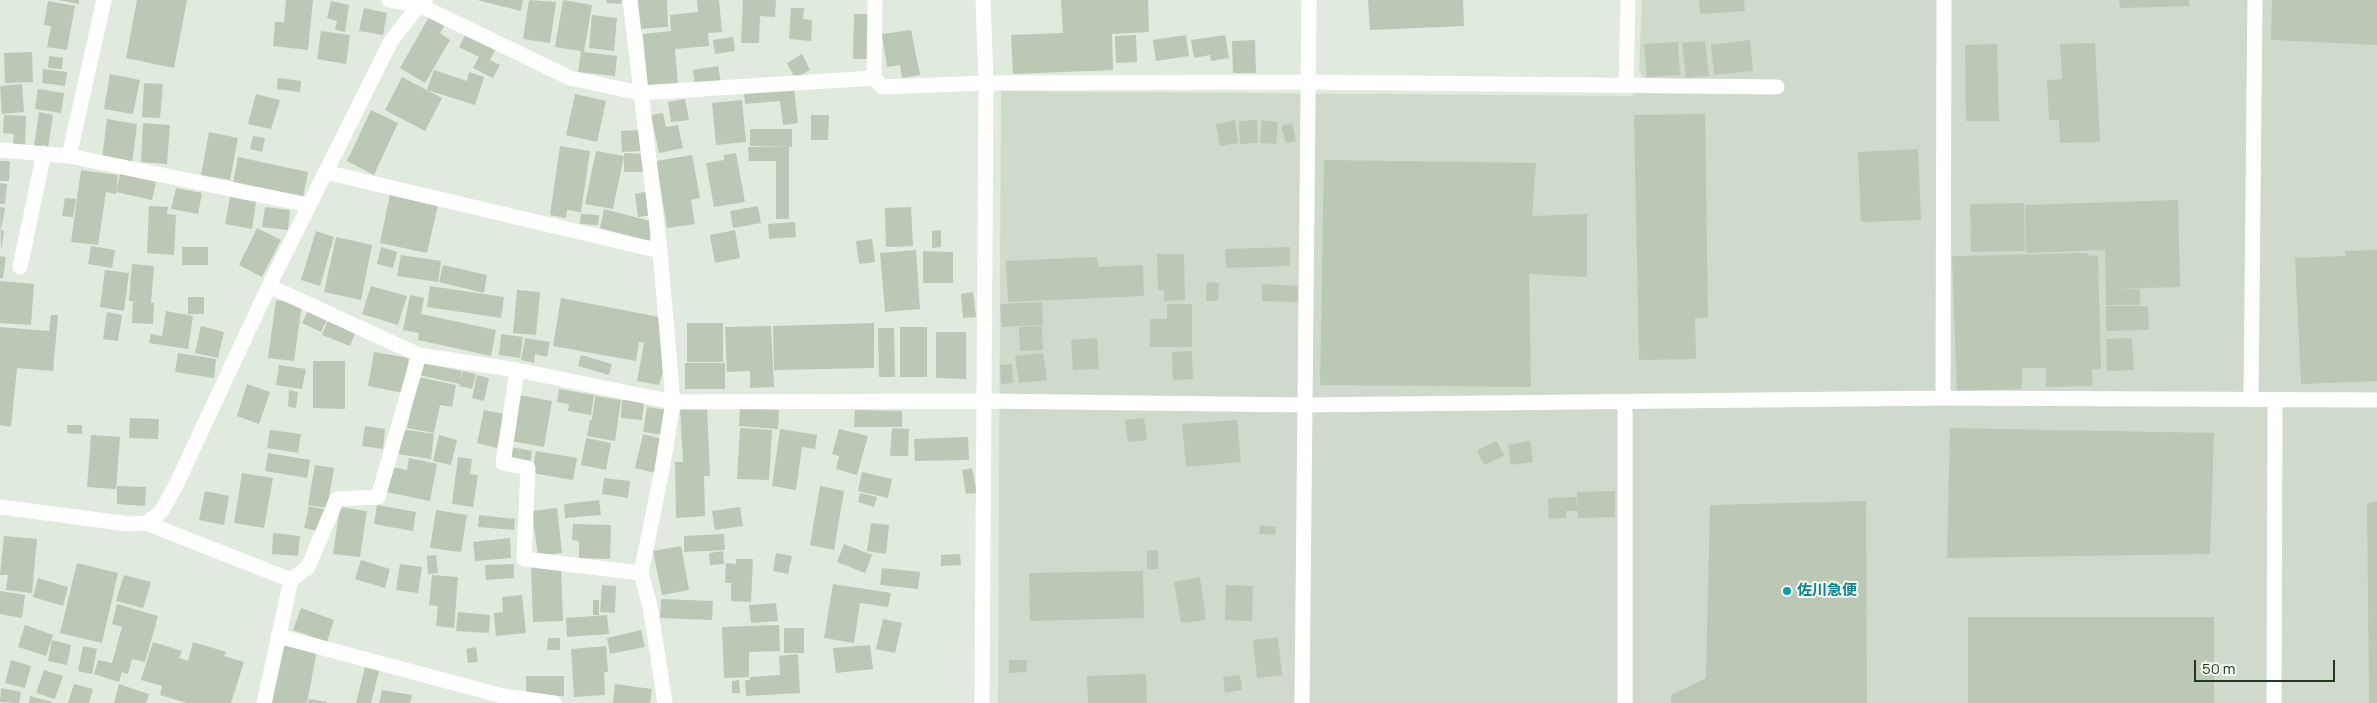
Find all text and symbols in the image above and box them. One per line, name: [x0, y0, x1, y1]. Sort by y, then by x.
place label: 佐川急便: [1797, 582, 1857, 600]
marker: 佐川急便: [1781, 585, 1793, 597]
scale bar: [2197, 650, 2338, 682]
text: 50 m: [2202, 658, 2236, 679]

